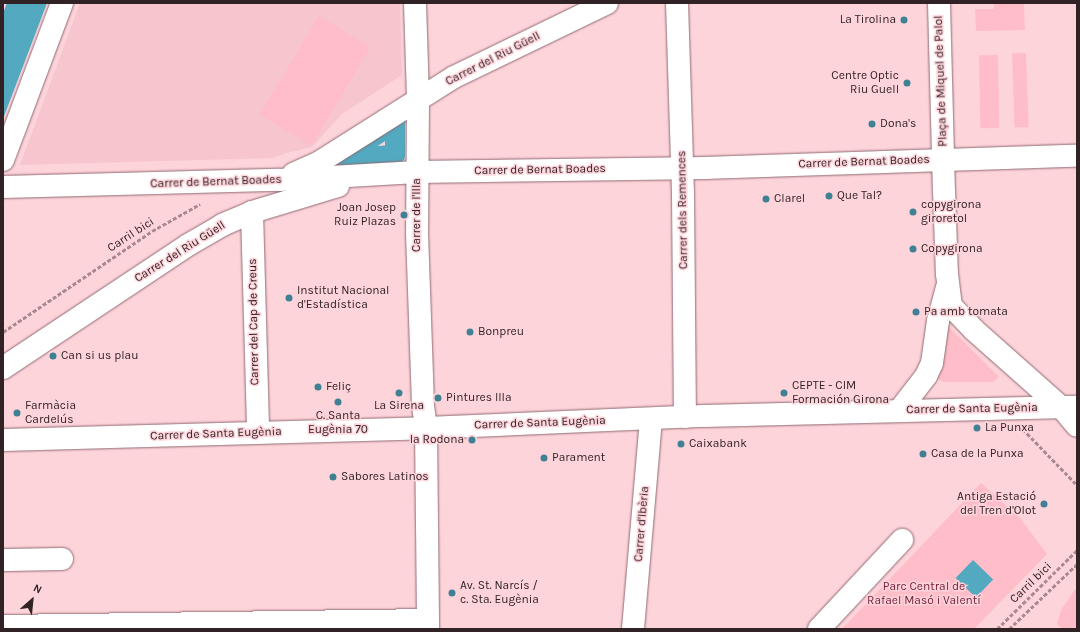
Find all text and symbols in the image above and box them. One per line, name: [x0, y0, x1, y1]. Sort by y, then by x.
place label: La Tirolina: [840, 13, 896, 27]
marker: La Tirolina: [899, 15, 909, 25]
street label: Plaça de Miquel de Palol: [932, 15, 950, 147]
street label: Carrer del Riu Güell: [443, 29, 543, 89]
place label: Centre Optic Riu Guell: [831, 69, 899, 97]
marker: Centre Optic Riu Guell: [902, 78, 912, 88]
place label: Dona's: [880, 117, 916, 131]
marker: Dona's: [867, 119, 877, 129]
street label: Carrer dels Remences: [675, 151, 691, 269]
street label: Carrer de Bernat Boades: [798, 153, 930, 171]
street label: Carrer de Bernat Boades: [474, 162, 606, 178]
street label: Carrer de Bernat Boades: [150, 173, 282, 191]
street label: Carrer de l'Illa: [410, 178, 424, 252]
place label: Que Tal?: [837, 189, 882, 203]
marker: Que Tal?: [824, 191, 834, 201]
place label: Clarel: [774, 192, 805, 206]
marker: Clarel: [761, 194, 771, 204]
place label: copygirona giroretol: [921, 198, 981, 226]
place label: Joan Josep Ruiz Plazas: [334, 201, 396, 229]
marker: copygirona giroretol: [908, 207, 918, 217]
marker: Joan Josep Ruiz Plazas: [399, 210, 409, 220]
street label: Carril bici: [105, 215, 157, 255]
street label: Carrer del Riu Güell: [132, 218, 228, 286]
place label: Copygirona: [921, 242, 983, 256]
marker: Copygirona: [908, 244, 918, 254]
street label: Carrer del Cap de Creus: [246, 258, 262, 386]
place label: Institut Nacional d'Estadística: [297, 284, 389, 312]
marker: Institut Nacional d'Estadística: [284, 293, 294, 303]
place label: Pa amb tomata: [924, 305, 1008, 319]
marker: Pa amb tomata: [911, 307, 921, 317]
place label: Bonpreu: [478, 325, 524, 339]
marker: Bonpreu: [465, 327, 475, 337]
place label: Can si us plau: [61, 349, 138, 363]
marker: Can si us plau: [48, 351, 58, 361]
place label: CEPTE - CIM Formación Girona: [792, 379, 889, 407]
place label: Feliç: [326, 380, 351, 394]
marker: Feliç: [313, 382, 323, 392]
marker: La Sirena: [394, 388, 404, 398]
marker: CEPTE - CIM Formación Girona: [779, 388, 789, 398]
place label: Pintures Illa: [446, 391, 512, 405]
marker: Pintures Illa: [433, 393, 443, 403]
marker: C. Santa Eugènia 70: [333, 397, 343, 407]
place label: Farmàcia Cardelús: [25, 399, 76, 427]
place label: La Sirena: [374, 399, 424, 413]
street label: Carrer de Santa Eugènia: [906, 401, 1038, 417]
marker: Farmàcia Cardelús: [12, 408, 22, 418]
place label: C. Santa Eugènia 70: [308, 409, 368, 437]
street label: Carrer de Santa Eugènia: [474, 414, 606, 432]
place label: La Punxa: [985, 421, 1034, 435]
marker: La Punxa: [972, 423, 982, 433]
street label: Carrer de Santa Eugènia: [150, 425, 282, 443]
place label: la Rodona: [410, 433, 464, 447]
marker: la Rodona: [467, 435, 477, 445]
place label: Caixabank: [689, 437, 747, 451]
marker: Caixabank: [676, 439, 686, 449]
place label: Casa de la Punxa: [931, 447, 1024, 461]
marker: Casa de la Punxa: [918, 449, 928, 459]
place label: Parament: [552, 451, 605, 465]
marker: Parament: [539, 453, 549, 463]
place label: Sabores Latinos: [341, 470, 429, 484]
marker: Sabores Latinos: [328, 472, 338, 482]
street label: Carrer d'Ibèria: [632, 486, 652, 562]
place label: Antiga Estació del Tren d'Olot: [957, 490, 1036, 518]
marker: Antiga Estació del Tren d'Olot: [1039, 499, 1049, 509]
street label: Carril bici: [1007, 559, 1055, 607]
place label: Av. St. Narcís / c. Sta. Eugènia: [460, 579, 539, 607]
north arrow: [12, 580, 52, 620]
park label: Parc Central de Rafael Masó i Valentí: [867, 580, 981, 608]
text: N: [31, 581, 44, 596]
marker: Av. St. Narcís / c. Sta. Eugènia: [447, 588, 457, 598]

